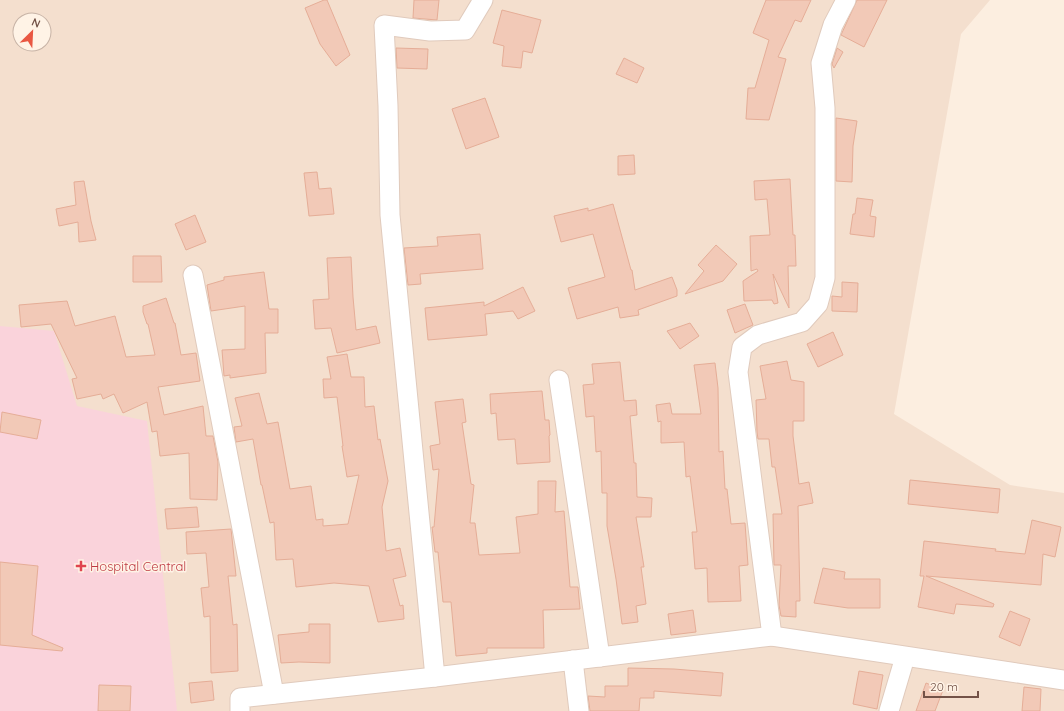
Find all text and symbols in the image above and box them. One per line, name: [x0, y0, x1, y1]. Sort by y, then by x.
north arrow: [12, 12, 52, 52]
text: N: [30, 15, 43, 31]
place label: Hospital Central: [90, 558, 186, 574]
marker: Hospital Central: [75, 560, 87, 572]
scale bar: [924, 673, 978, 699]
text: 20 m: [930, 679, 958, 694]

